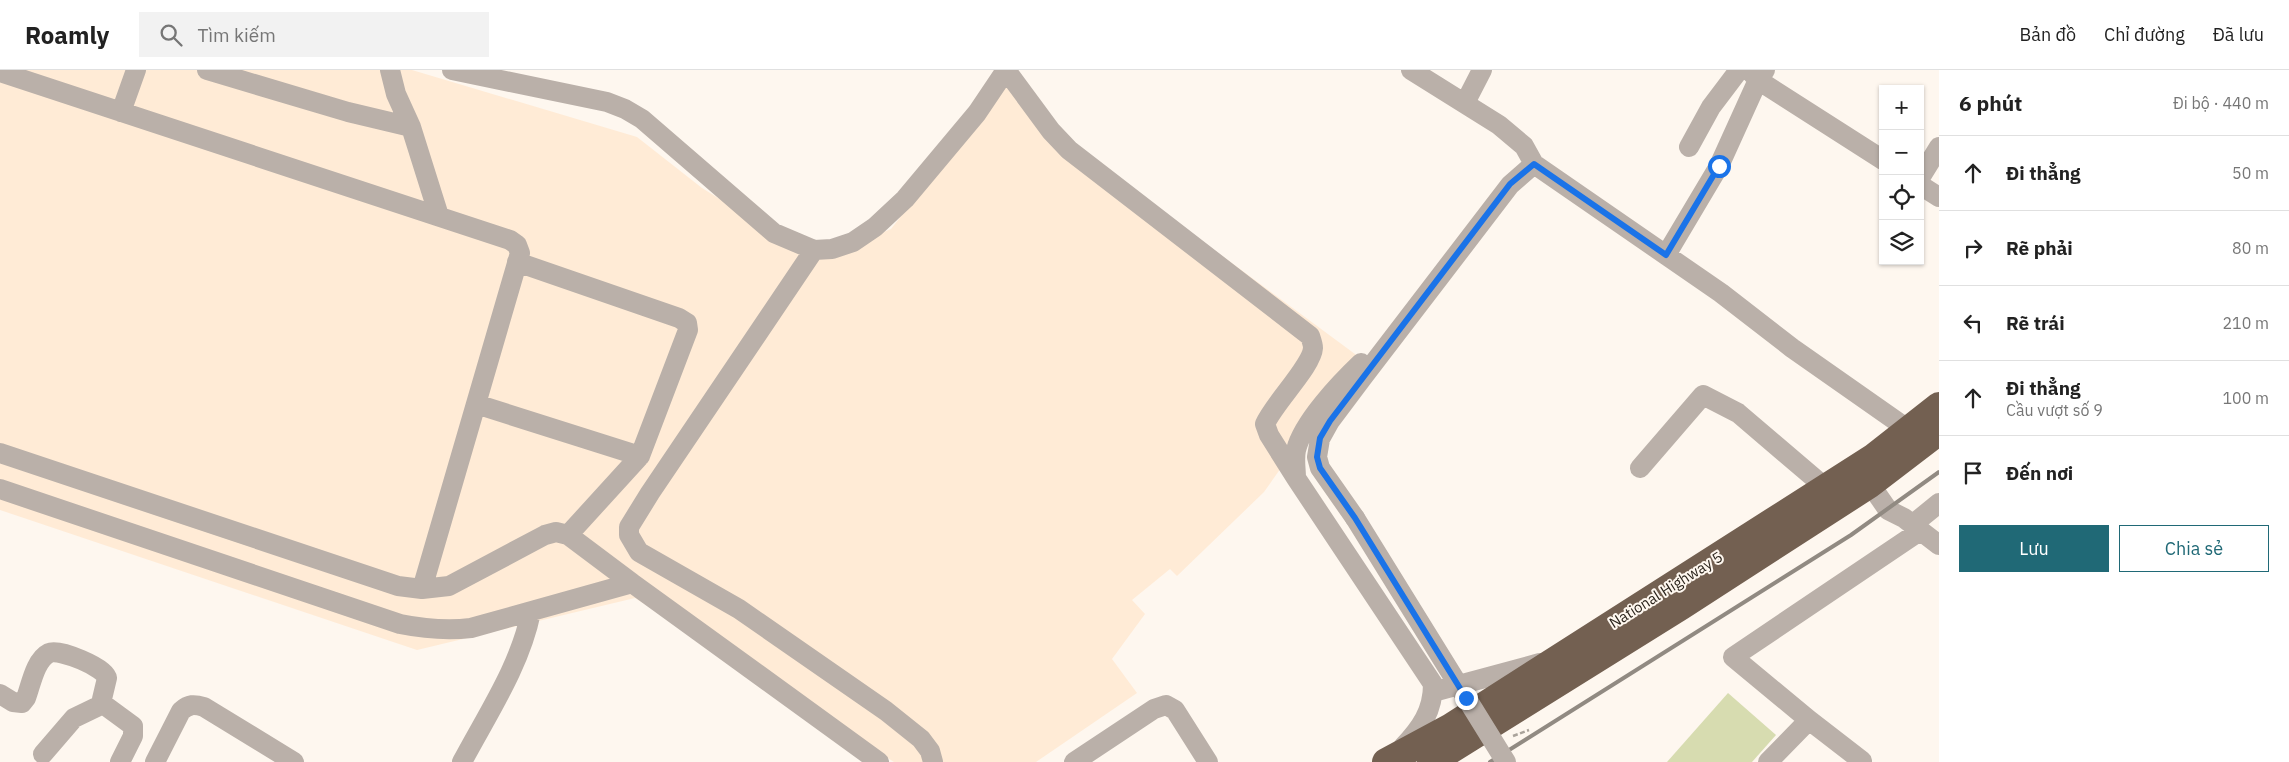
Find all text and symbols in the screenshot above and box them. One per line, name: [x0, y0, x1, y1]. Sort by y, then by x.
search box: [139, 12, 489, 57]
text: Roamly: [25, 19, 109, 51]
icon: search: [157, 21, 185, 49]
text: Tìm kiếm: [197, 23, 276, 47]
text: Bản đồ: [2020, 23, 2076, 46]
text: Chỉ đường: [2104, 23, 2185, 46]
text: Đã lưu: [2213, 23, 2264, 46]
map controls: [1879, 85, 1924, 265]
button: +: [1879, 85, 1924, 130]
text: 6 phút: [1959, 89, 2022, 117]
text: Đi bộ · 440 m: [2173, 93, 2269, 113]
button: −: [1879, 130, 1924, 175]
route start: [1708, 155, 1731, 178]
icon: ahead: [1959, 159, 1987, 187]
text: Đi thẳng: [2006, 161, 2080, 185]
text: 50 m: [2232, 163, 2269, 183]
button: locate: [1879, 175, 1924, 220]
button: layers: [1879, 220, 1924, 265]
icon: right: [1959, 234, 1987, 262]
text: Rẽ phải: [2006, 236, 2073, 260]
text: 80 m: [2232, 238, 2269, 258]
icon: left: [1959, 309, 1987, 337]
text: Rẽ trái: [2006, 311, 2065, 335]
text: 210 m: [2222, 313, 2269, 333]
text: Đi thẳng: [2006, 376, 2080, 400]
icon: ahead: [1959, 384, 1987, 412]
text: 100 m: [2222, 388, 2269, 408]
text: Cầu vượt số 9: [2006, 400, 2103, 420]
icon: arrive: [1959, 459, 1987, 487]
text: Đến nơi: [2006, 461, 2073, 485]
button: Lưu: [1959, 525, 2109, 572]
button: Chia sẻ: [2119, 525, 2269, 572]
street label: National Highway 5: [1605, 547, 1726, 632]
route end: [1455, 687, 1478, 710]

